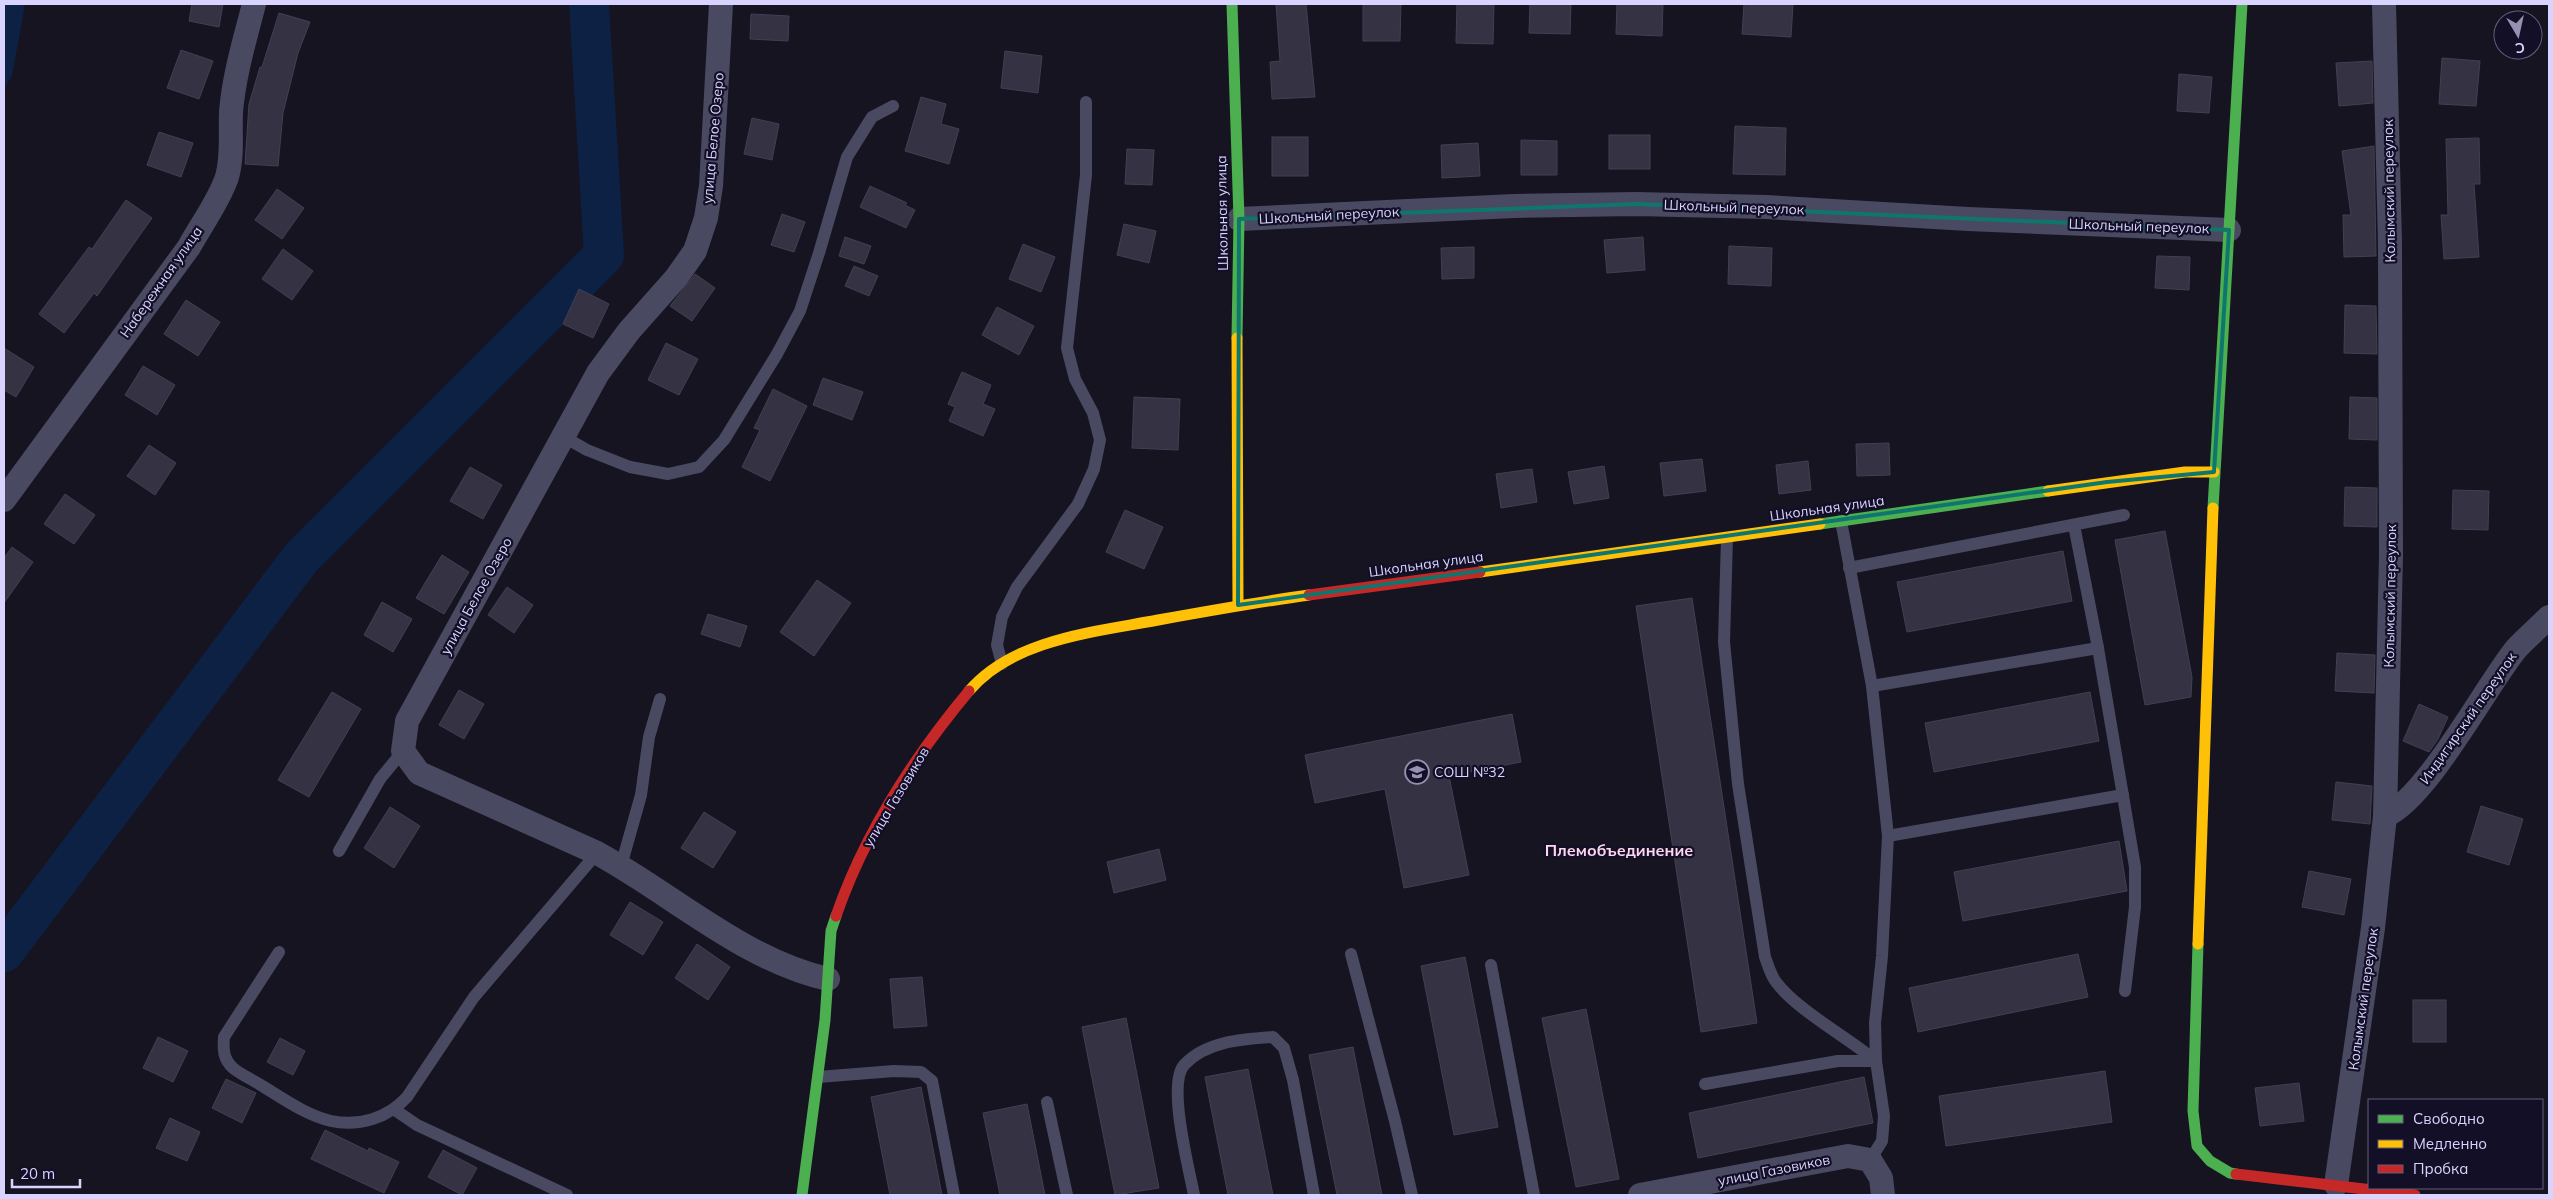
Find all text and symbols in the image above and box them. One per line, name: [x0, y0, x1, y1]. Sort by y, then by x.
north arrow: [2493, 10, 2543, 60]
text: С: [2514, 38, 2526, 57]
street label: улица Белое Озеро: [698, 72, 728, 204]
street label: Колымский переулок: [2379, 119, 2399, 263]
street label: Школьная улица: [1212, 155, 1232, 271]
street label: Школьный переулок: [1663, 196, 1805, 218]
street label: Школьный переулок: [1258, 202, 1400, 228]
street label: Школьный переулок: [2068, 215, 2210, 237]
street label: Набережная улица: [116, 223, 206, 341]
street label: Школьная улица: [1768, 491, 1886, 525]
street label: Колымский переулок: [2380, 524, 2400, 668]
street label: улица Белое Озеро: [436, 534, 516, 658]
street label: Школьная улица: [1367, 547, 1485, 581]
street label: Индигирский переулок: [2416, 648, 2521, 787]
street label: улица Газовиков: [859, 743, 933, 850]
school or university icon: СОШ №32: [1404, 759, 1430, 785]
place label: СОШ №32: [1434, 763, 1505, 781]
district label: Племобъединение: [1545, 840, 1693, 860]
street label: Колымский переулок: [2344, 926, 2382, 1071]
legend: [2368, 1099, 2543, 1189]
text: Свободно: [2413, 1109, 2485, 1128]
text: Медленно: [2413, 1134, 2487, 1153]
street label: улица Газовиков: [1716, 1150, 1832, 1190]
scale bar: [12, 1156, 80, 1188]
text: Пробка: [2413, 1159, 2468, 1178]
text: 20 m: [20, 1164, 55, 1183]

